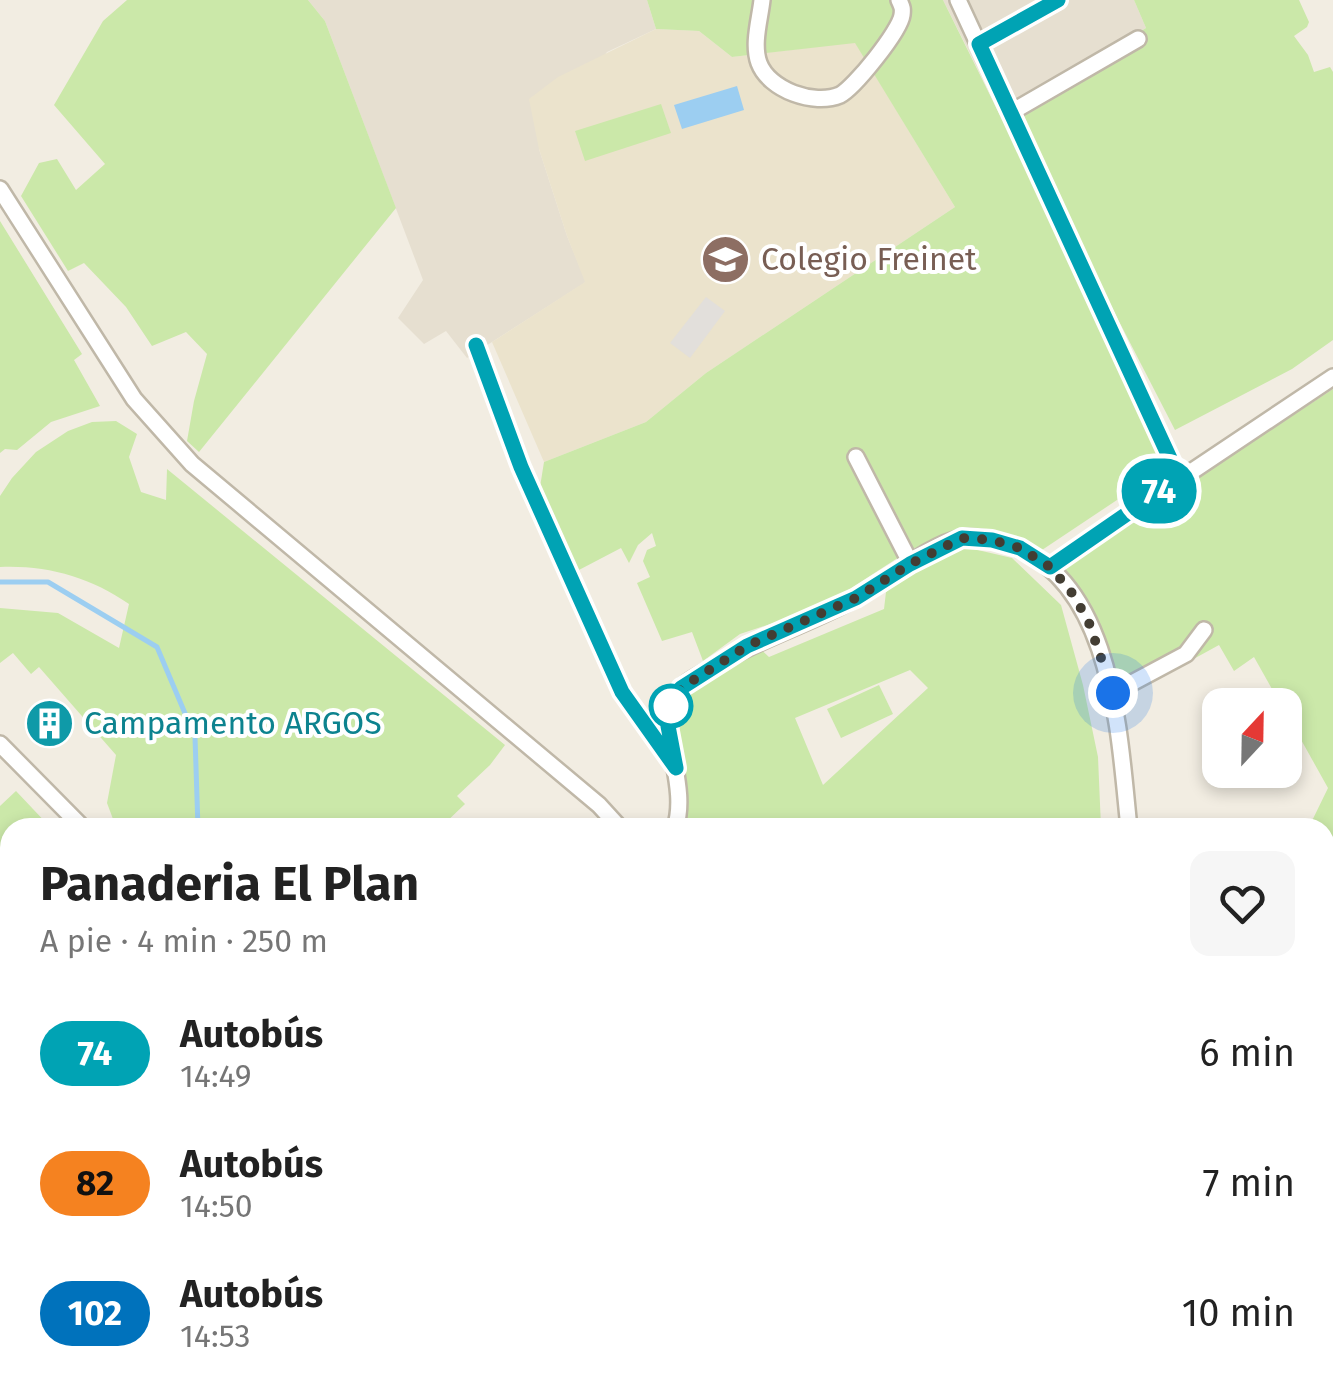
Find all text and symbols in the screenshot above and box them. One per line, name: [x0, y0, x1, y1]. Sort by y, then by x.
school or university icon: Colegio Freinet: [700, 233, 752, 285]
place label: Colegio Freinet: [761, 240, 977, 278]
line badge: 74: [1114, 458, 1204, 524]
text: 74: [1142, 470, 1176, 512]
your location: [1088, 668, 1138, 718]
unlabelled marker: [650, 685, 692, 727]
north arrow: [1202, 688, 1302, 788]
map controls: [1202, 688, 1302, 788]
building icon: Campamento ARGOS: [23, 697, 75, 749]
place label: Campamento ARGOS: [84, 704, 382, 742]
button: heart: [1190, 851, 1295, 956]
text: Panaderia El Plan: [40, 855, 419, 913]
text: A pie · 4 min · 250 m: [40, 922, 328, 960]
text: Autobús: [180, 1011, 323, 1057]
text: 6 min: [1199, 1030, 1295, 1076]
text: 74: [78, 1032, 112, 1074]
text: 14:49: [180, 1057, 252, 1095]
text: Autobús: [180, 1141, 323, 1187]
text: 7 min: [1203, 1160, 1295, 1206]
text: 82: [76, 1162, 114, 1204]
text: 14:50: [180, 1187, 253, 1225]
text: Autobús: [180, 1271, 323, 1317]
text: 10 min: [1182, 1290, 1295, 1336]
text: 102: [68, 1292, 122, 1334]
text: 14:53: [180, 1317, 250, 1355]

